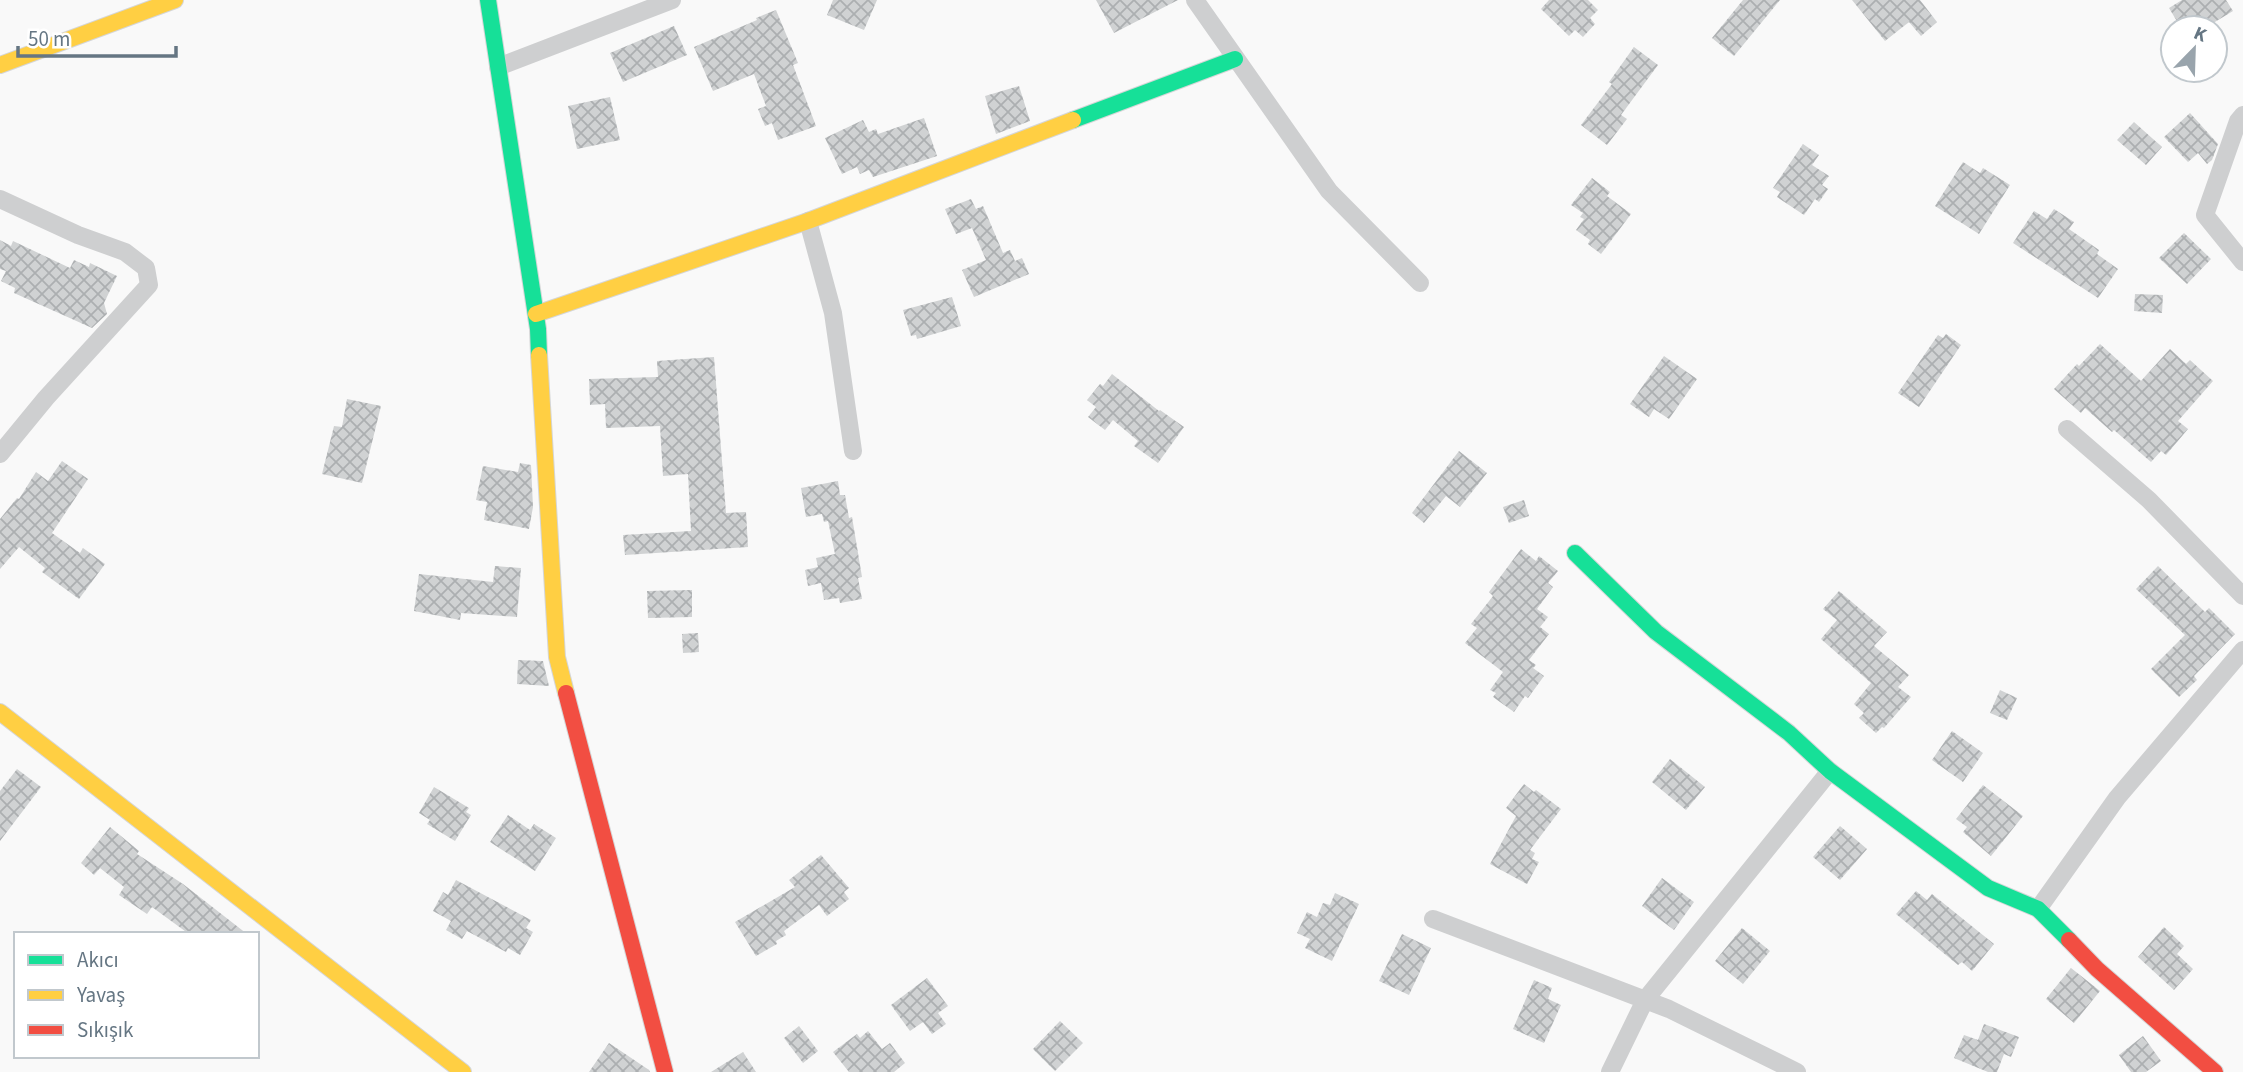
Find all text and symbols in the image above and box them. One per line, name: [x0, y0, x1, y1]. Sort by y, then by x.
scale bar: [18, 14, 175, 58]
north arrow: [2159, 14, 2229, 84]
text: K: [2189, 20, 2211, 50]
text: 50 m: [28, 24, 70, 54]
legend: [14, 932, 259, 1058]
text: Akıcı: [77, 945, 119, 975]
text: Yavaş: [76, 980, 125, 1010]
text: Sıkışık: [77, 1015, 134, 1045]

